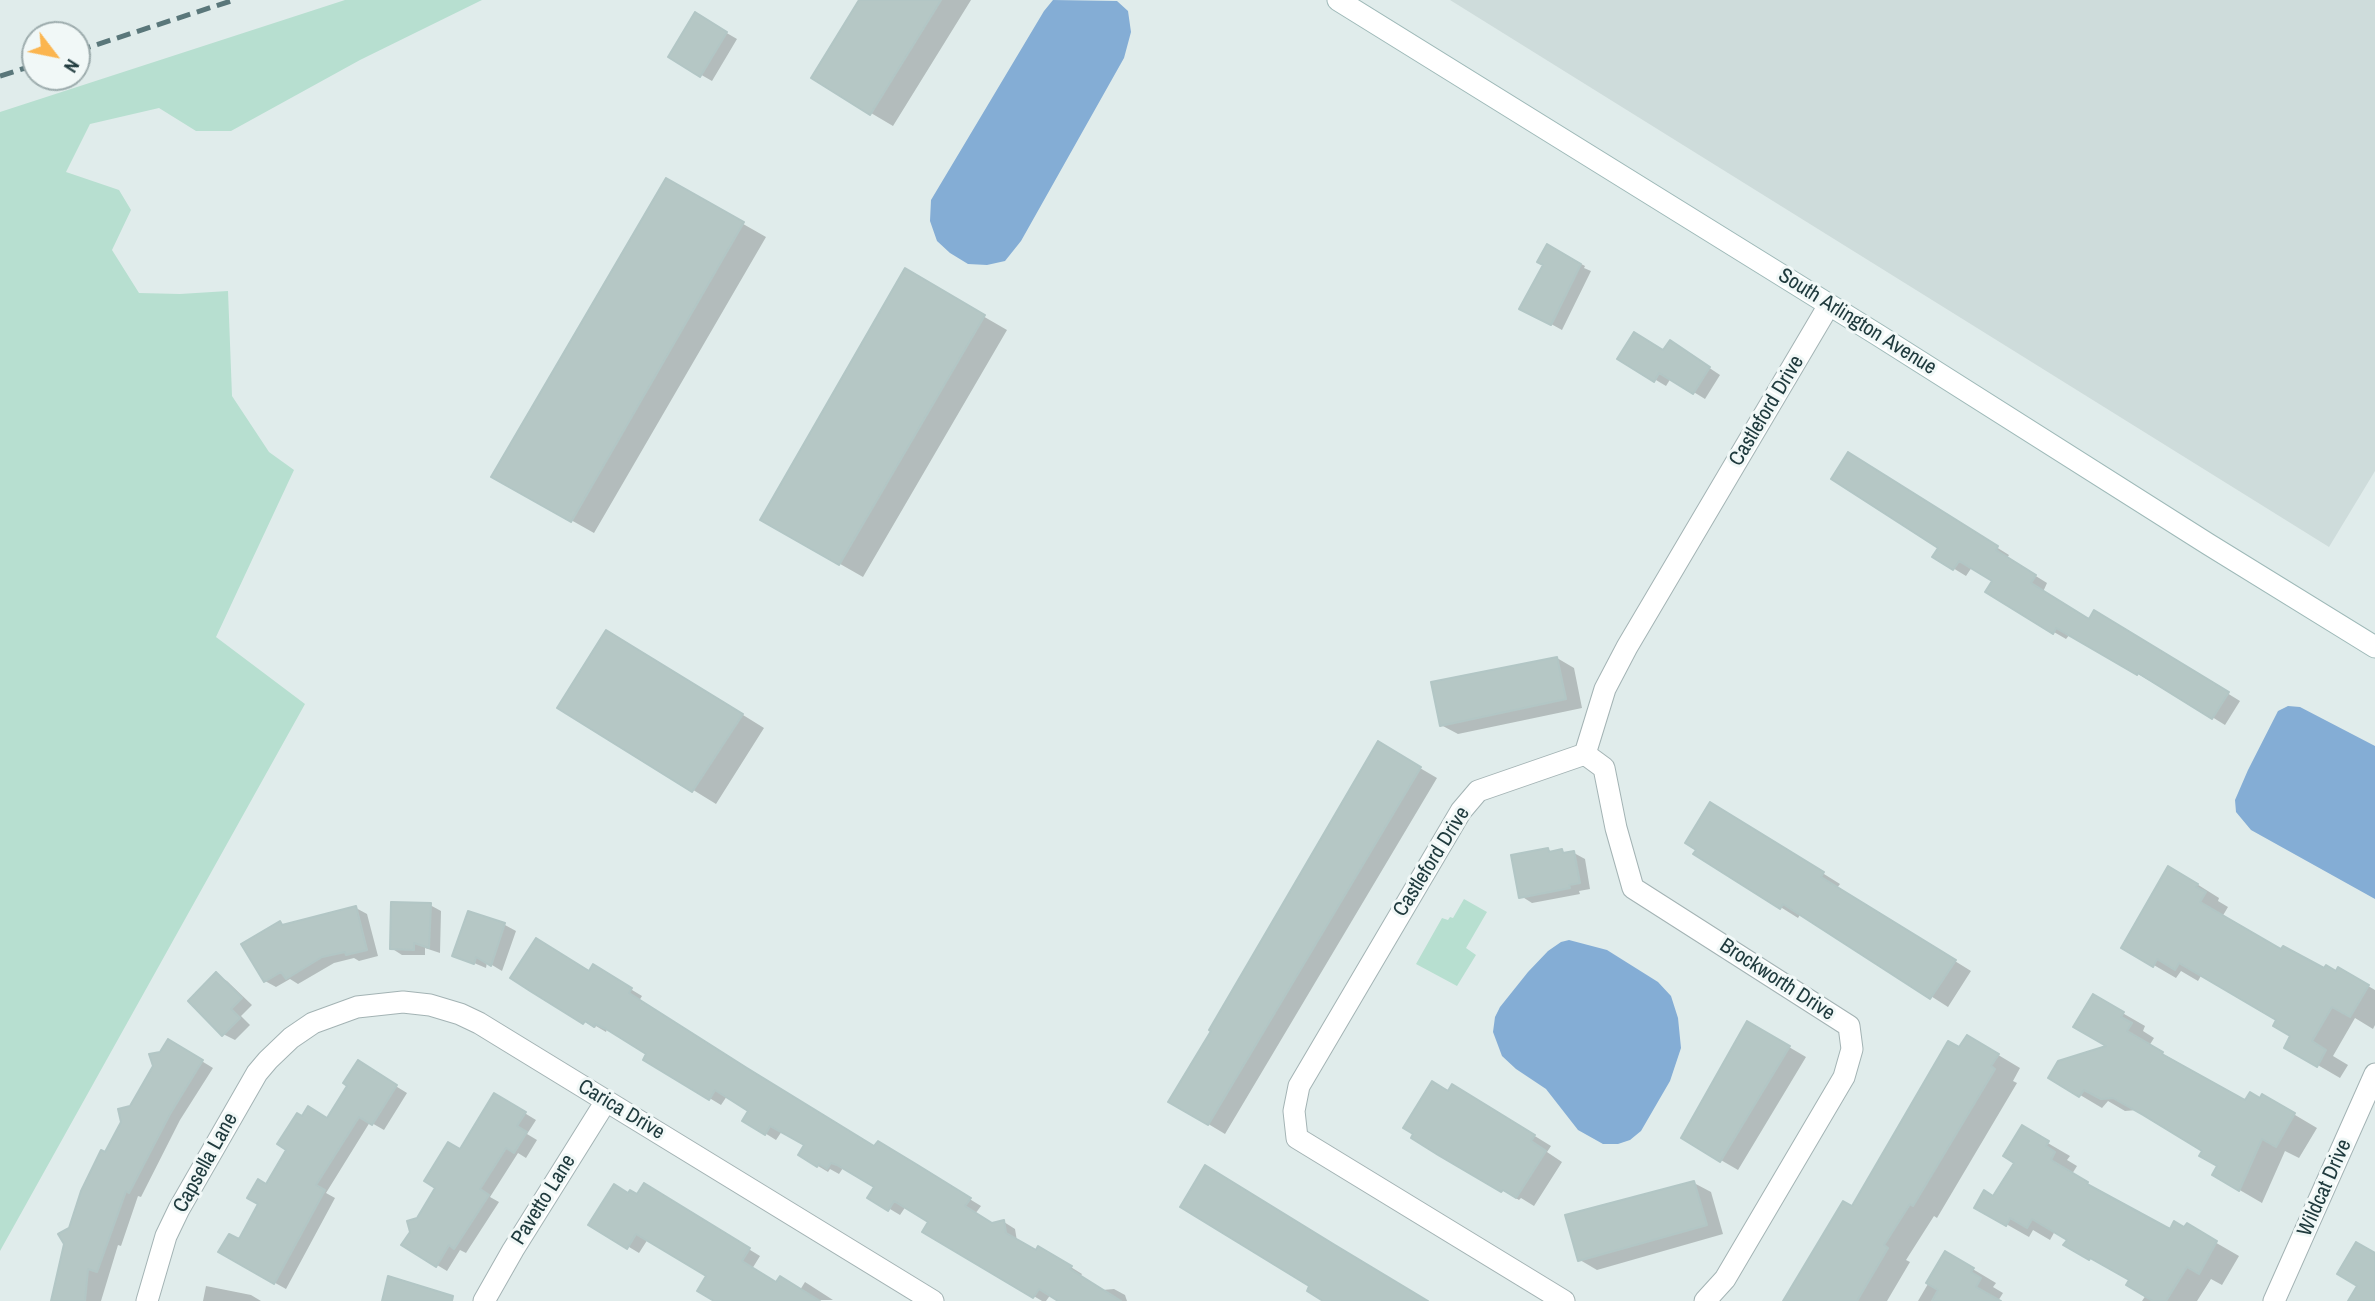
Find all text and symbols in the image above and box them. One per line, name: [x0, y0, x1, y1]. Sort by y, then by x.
north arrow: [21, 21, 91, 91]
text: N: [58, 54, 86, 78]
street label: South Arlington Avenue: [1773, 263, 1941, 381]
street label: Castleford Drive: [1724, 351, 1810, 471]
street label: Castleford Drive: [1388, 803, 1476, 921]
street label: Brockworth Drive: [1715, 933, 1839, 1027]
street label: Carica Drive: [573, 1074, 669, 1146]
street label: Capsella Lane: [168, 1109, 244, 1217]
street label: Wildcat Drive: [2292, 1136, 2358, 1240]
street label: Pavetto Lane: [506, 1150, 582, 1250]

